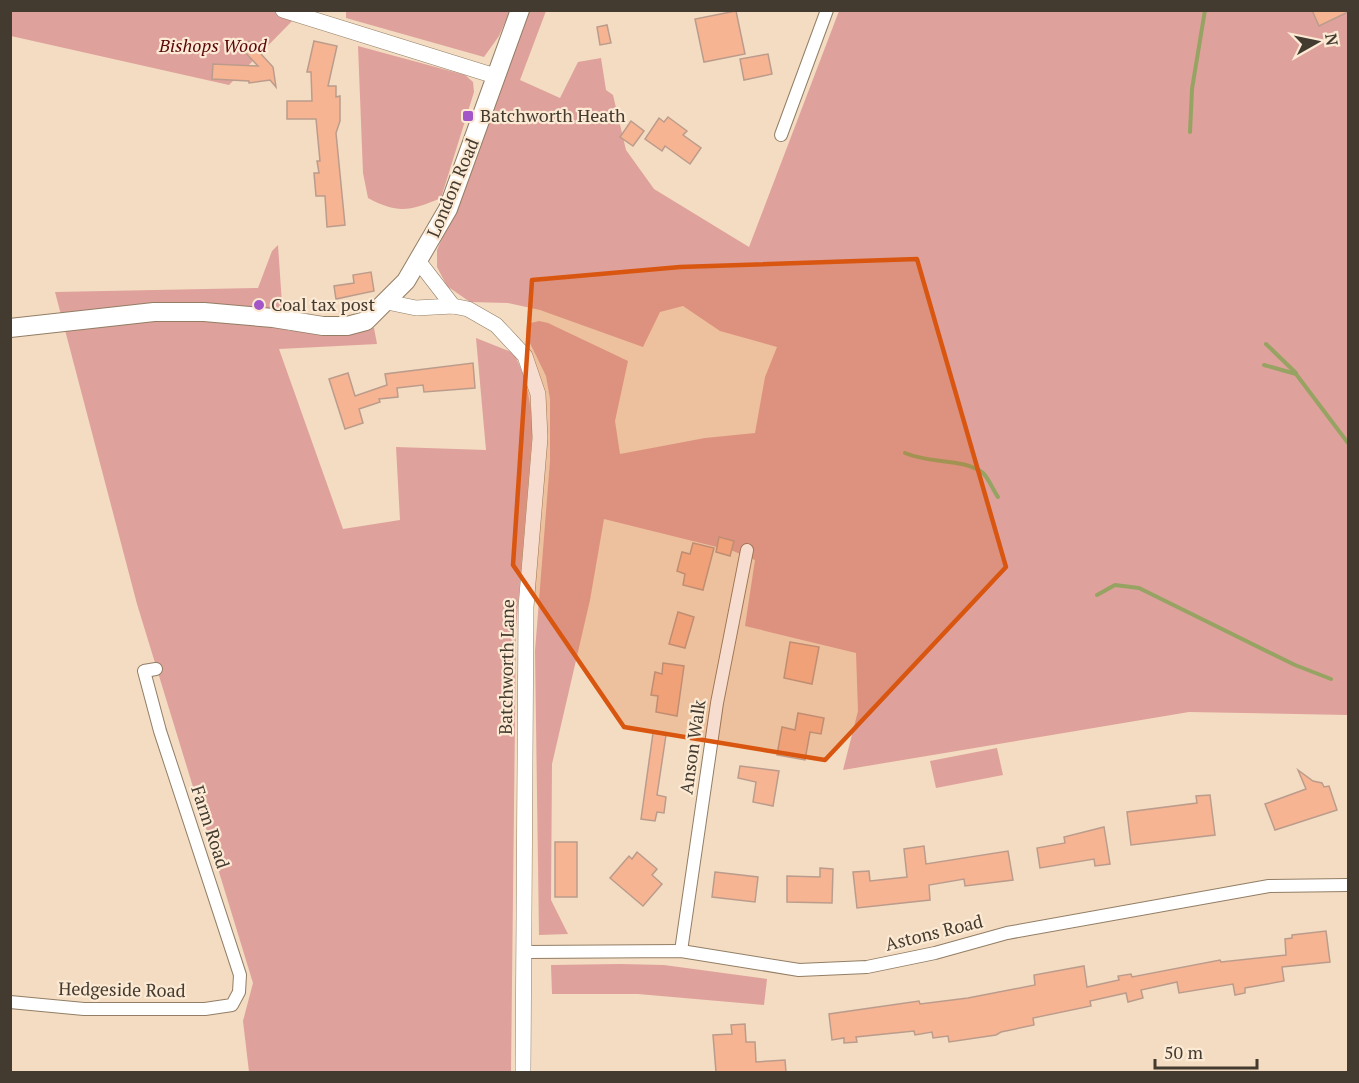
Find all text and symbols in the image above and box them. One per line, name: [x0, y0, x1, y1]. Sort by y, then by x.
north arrow: [1287, 12, 1347, 72]
text: N: [1320, 32, 1344, 47]
park label: Bishops Wood: [158, 33, 267, 57]
place label: Batchworth Heath: [480, 103, 626, 127]
marker: Batchworth Heath: [461, 109, 475, 123]
street label: London Road: [420, 134, 484, 241]
place label: Coal tax post: [271, 292, 375, 316]
marker: Coal tax post: [252, 298, 266, 312]
street label: Batchworth Lane: [493, 599, 519, 735]
street label: Anson Walk: [673, 697, 711, 796]
street label: Farm Road: [186, 782, 236, 871]
street label: Astons Road: [882, 908, 985, 956]
street label: Hedgeside Road: [58, 976, 186, 1002]
scale bar: [1155, 1032, 1257, 1070]
text: 50 m: [1164, 1040, 1204, 1064]

